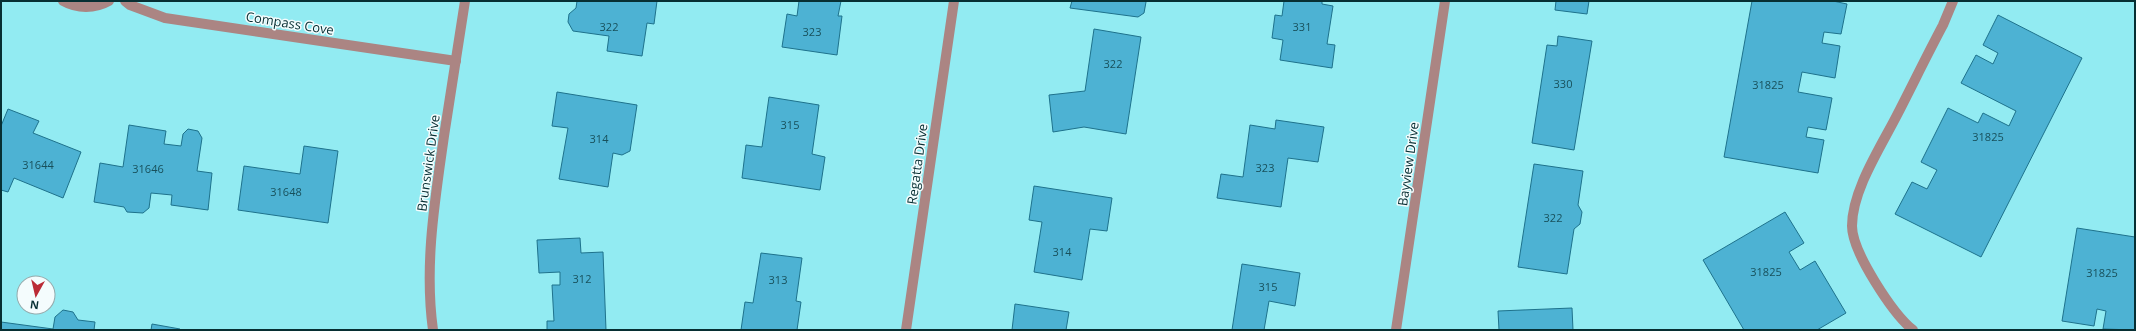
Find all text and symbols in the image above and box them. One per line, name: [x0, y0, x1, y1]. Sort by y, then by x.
street label: Compass Cove: [245, 7, 335, 39]
house number: 322: [600, 19, 618, 34]
house number: 331: [1293, 19, 1311, 34]
house number: 323: [803, 24, 821, 39]
house number: 322: [1104, 56, 1122, 71]
house number: 330: [1554, 76, 1572, 91]
house number: 31825: [1752, 77, 1784, 92]
street label: Brunswick Drive: [412, 113, 444, 213]
house number: 315: [781, 117, 799, 132]
street label: Bayview Drive: [1393, 121, 1423, 207]
street label: Regatta Drive: [902, 122, 932, 206]
house number: 31825: [1972, 129, 2004, 144]
house number: 314: [590, 131, 609, 146]
house number: 31644: [22, 157, 54, 172]
house number: 323: [1256, 160, 1274, 175]
house number: 31646: [132, 161, 164, 176]
house number: 31648: [270, 184, 302, 199]
house number: 322: [1544, 210, 1562, 225]
house number: 314: [1053, 244, 1072, 259]
house number: 31825: [1750, 264, 1782, 279]
house number: 31825: [2086, 265, 2118, 280]
house number: 312: [573, 271, 591, 286]
house number: 313: [769, 272, 787, 287]
north arrow: [16, 275, 56, 315]
house number: 315: [1259, 279, 1277, 294]
text: N: [29, 297, 40, 313]

